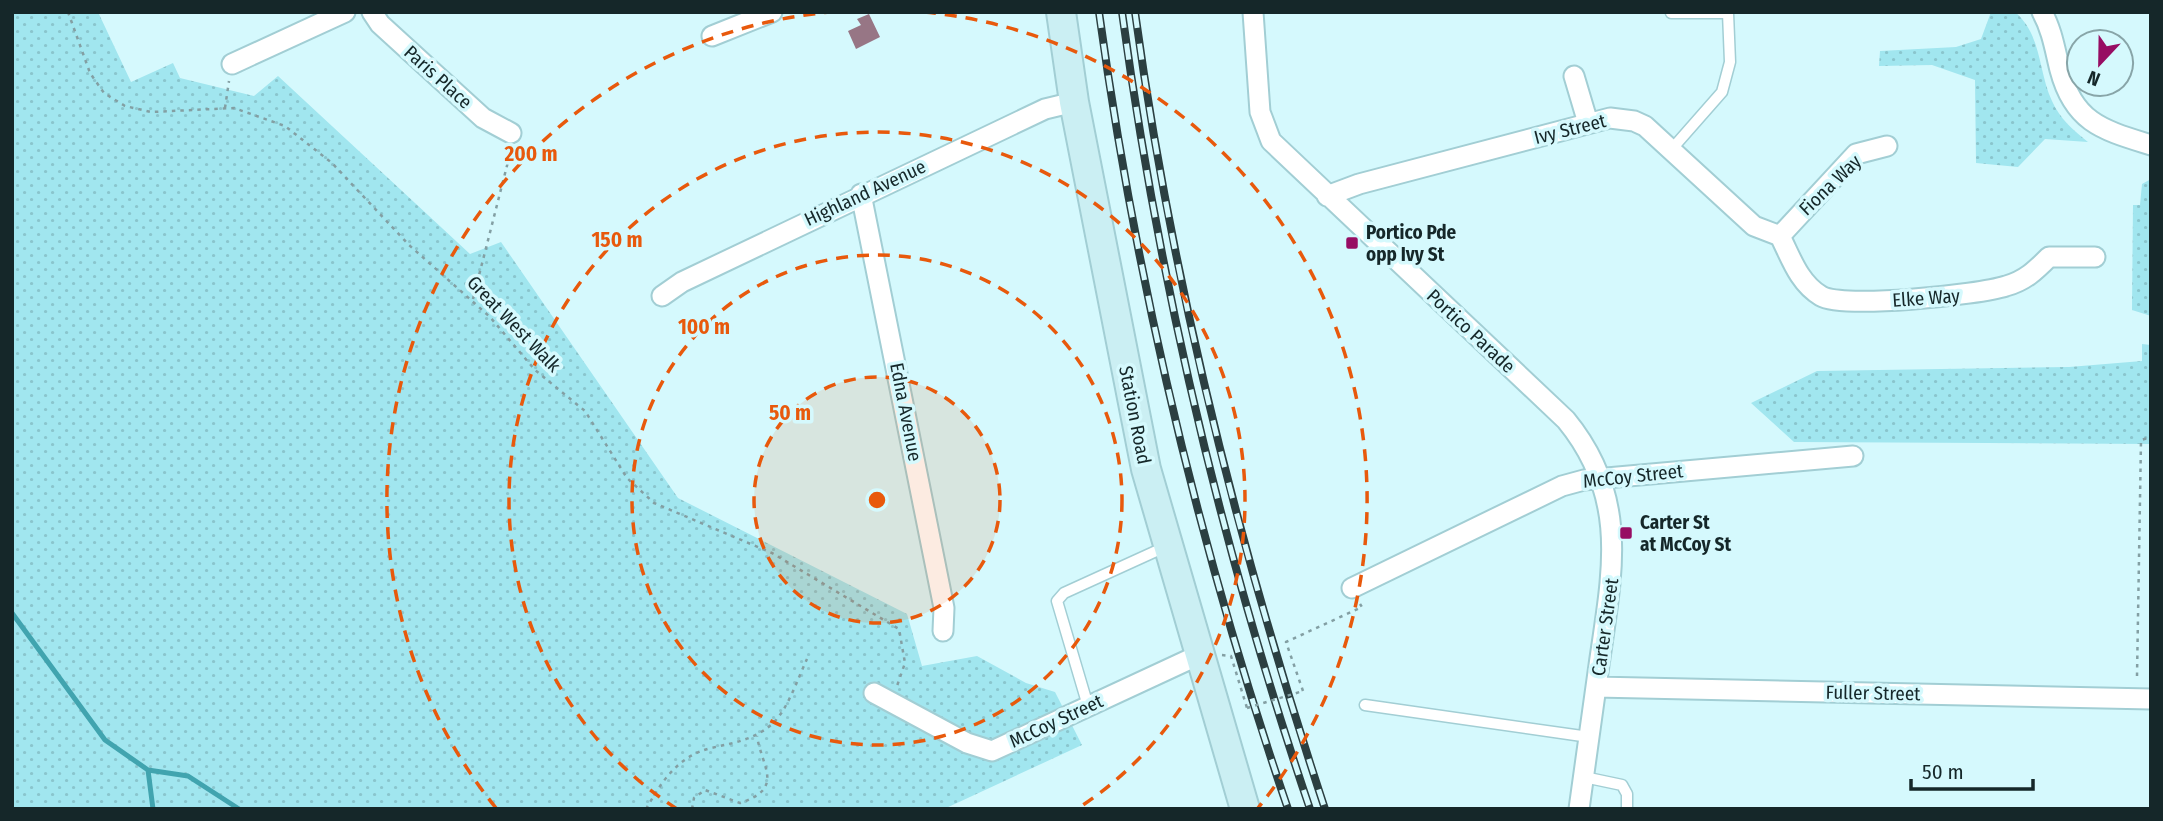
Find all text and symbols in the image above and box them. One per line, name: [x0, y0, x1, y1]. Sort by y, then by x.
north arrow: [2065, 28, 2135, 98]
street label: Paris Place: [399, 41, 477, 113]
text: N: [2084, 66, 2103, 91]
street label: Ivy Street: [1532, 109, 1609, 149]
text: 200 m: [503, 141, 558, 167]
street label: Fiona Way: [1794, 149, 1866, 220]
street label: Highland Avenue: [801, 155, 929, 231]
place label: Portico Pde opp Ivy St: [1366, 221, 1457, 266]
text: 150 m: [591, 227, 643, 253]
marker: Portico Pde opp Ivy St: [1344, 235, 1360, 251]
street label: Great West Walk: [462, 271, 566, 377]
street label: Portico Parade: [1422, 284, 1520, 378]
street label: Elke Way: [1892, 284, 1961, 312]
text: 100 m: [678, 314, 730, 340]
street label: Edna Avenue: [885, 361, 927, 463]
street label: Station Road: [1114, 364, 1156, 466]
text: 50 m: [769, 400, 811, 426]
street label: McCoy Street: [1582, 459, 1685, 493]
centre of rings: [865, 488, 889, 512]
place label: Carter St at McCoy St: [1640, 511, 1731, 556]
marker: Carter St at McCoy St: [1618, 525, 1634, 541]
street label: Carter Street: [1587, 576, 1623, 677]
street label: Fuller Street: [1825, 681, 1921, 705]
street label: McCoy Street: [1006, 689, 1107, 753]
scale bar: [1911, 748, 2034, 792]
text: 50 m: [1922, 759, 1964, 785]

